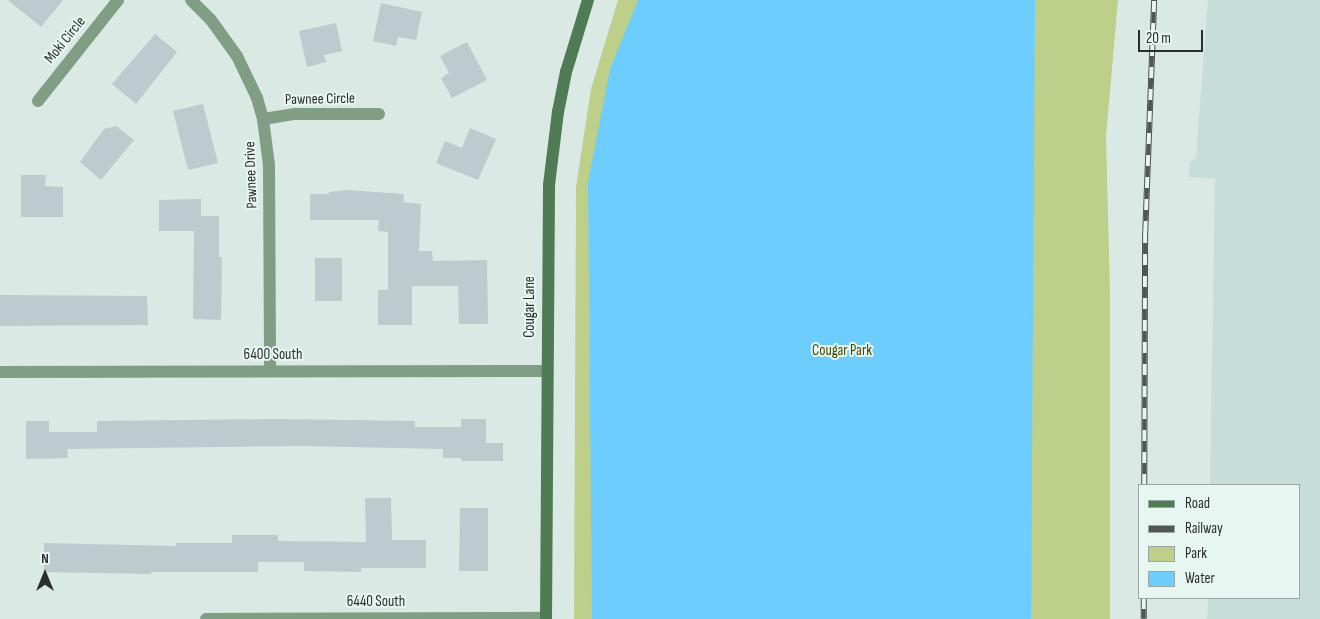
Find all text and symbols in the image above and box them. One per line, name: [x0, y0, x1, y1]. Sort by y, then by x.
street label: Moki Circle: [41, 13, 89, 67]
scale bar: [1140, 20, 1205, 52]
text: 20 m: [1146, 29, 1171, 48]
street label: Pawnee Circle: [285, 89, 355, 109]
street label: Pawnee Drive: [241, 141, 261, 209]
street label: Cougar Lane: [521, 276, 539, 338]
park label: Cougar Park: [812, 342, 872, 360]
street label: 6400 South: [244, 346, 302, 364]
legend: [1138, 484, 1300, 599]
text: Road: [1185, 494, 1210, 513]
text: Railway: [1185, 519, 1223, 538]
text: Park: [1185, 544, 1207, 563]
north arrow: [20, 549, 70, 599]
text: N: [41, 550, 49, 567]
text: Water: [1185, 569, 1215, 588]
street label: 6440 South: [347, 593, 405, 611]

